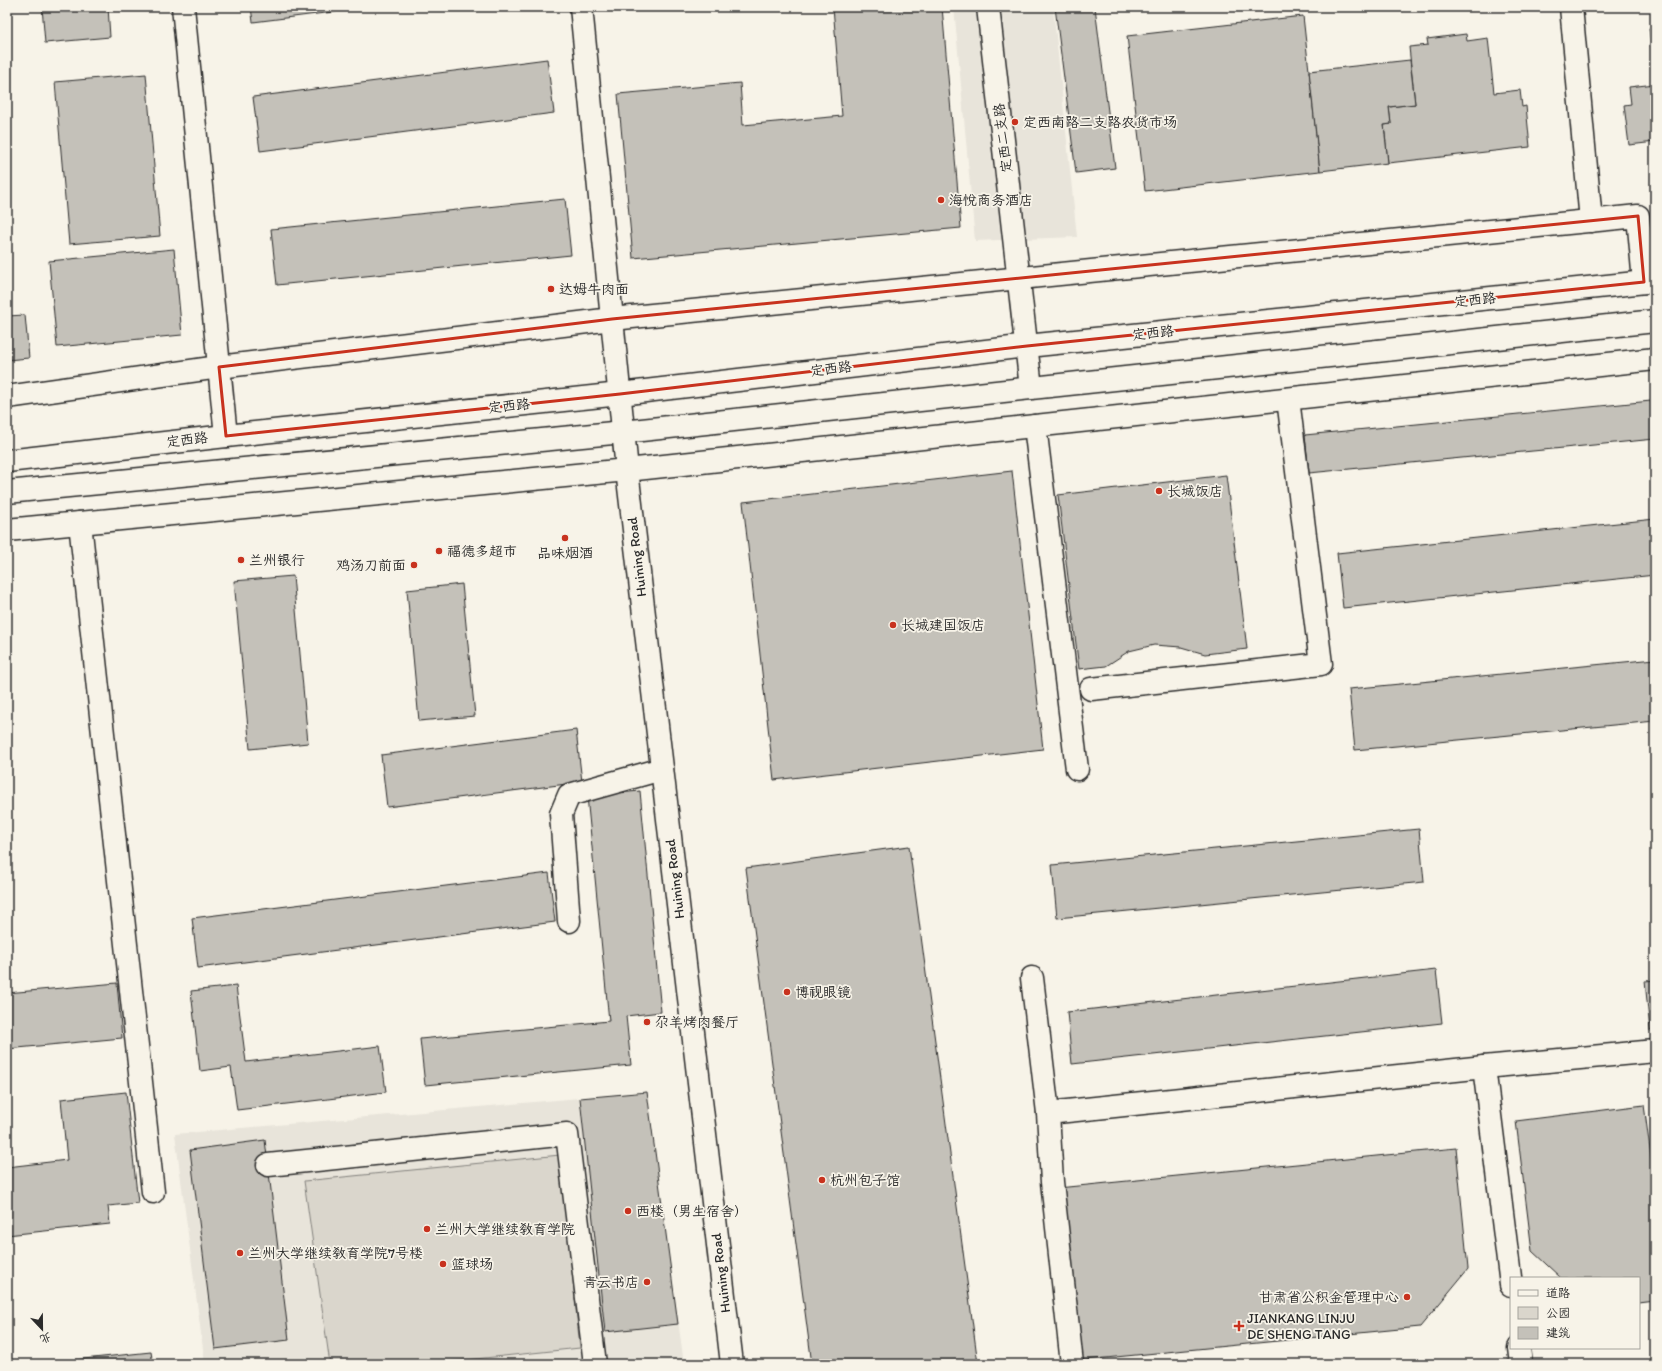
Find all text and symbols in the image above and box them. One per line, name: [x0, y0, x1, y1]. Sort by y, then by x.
street label: 定西二支路: [990, 102, 1016, 174]
place label: 定西南路二支路农货市场: [1023, 114, 1177, 131]
marker: 定西南路二支路农货市场: [1010, 117, 1020, 127]
place label: 海悦商务酒店: [949, 192, 1033, 209]
marker: 海悦商务酒店: [936, 195, 946, 205]
place label: 达姆牛肉面: [559, 281, 629, 298]
marker: 达姆牛肉面: [546, 284, 556, 294]
street label: 定西路: [1453, 289, 1497, 311]
street label: 定西路: [1131, 322, 1175, 344]
street label: 定西路: [809, 358, 853, 380]
street label: 定西路: [487, 395, 531, 417]
street label: 定西路: [165, 429, 209, 451]
place label: 长城饭店: [1167, 483, 1223, 500]
marker: 长城饭店: [1154, 486, 1164, 496]
street label: Huining Road: [624, 516, 650, 598]
marker: 品味烟酒: [560, 533, 570, 543]
place label: 福德多超市: [447, 543, 517, 560]
place label: 品味烟酒: [537, 545, 593, 562]
marker: 福德多超市: [434, 546, 444, 556]
place label: 兰州银行: [249, 552, 305, 569]
marker: 兰州银行: [236, 555, 246, 565]
place label: 鸡汤刀前面: [336, 557, 406, 574]
marker: 鸡汤刀前面: [409, 560, 419, 570]
place label: 长城建国饭店: [901, 617, 985, 634]
marker: 长城建国饭店: [888, 620, 898, 630]
street label: Huining Road: [662, 838, 688, 920]
place label: 博视眼镜: [795, 984, 851, 1001]
marker: 博视眼镜: [782, 987, 792, 997]
place label: 尕羊烤肉餐厅: [655, 1014, 739, 1031]
marker: 尕羊烤肉餐厅: [642, 1017, 652, 1027]
place label: 杭州包子馆: [830, 1172, 900, 1189]
marker: 杭州包子馆: [817, 1175, 827, 1185]
place label: 西楼（男生宿舍）: [636, 1203, 748, 1220]
marker: 西楼（男生宿舍）: [623, 1206, 633, 1216]
place label: 兰州大学继续教育学院: [435, 1221, 575, 1238]
marker: 兰州大学继续教育学院: [422, 1224, 432, 1234]
street label: Huining Road: [708, 1232, 734, 1314]
place label: 兰州大学继续教育学院7号楼: [248, 1245, 423, 1262]
marker: 兰州大学继续教育学院7号楼: [235, 1248, 245, 1258]
place label: 篮球场: [451, 1256, 493, 1273]
marker: 篮球场: [438, 1259, 448, 1269]
place label: 青云书店: [583, 1274, 639, 1291]
marker: 青云书店: [642, 1277, 652, 1287]
legend: [1510, 1277, 1640, 1349]
text: 道路: [1546, 1286, 1570, 1300]
place label: 甘肃省公积金管理中心: [1259, 1289, 1399, 1306]
marker: 甘肃省公积金管理中心: [1402, 1292, 1412, 1302]
text: 公园: [1546, 1306, 1570, 1320]
north arrow: [22, 1309, 62, 1349]
place label: JIANKANG LINJU DE SHENG TANG: [1247, 1310, 1355, 1343]
marker: JIANKANG LINJU DE SHENG TANG: [1234, 1321, 1244, 1331]
text: 建筑: [1546, 1326, 1570, 1340]
text: 北: [38, 1330, 53, 1346]

